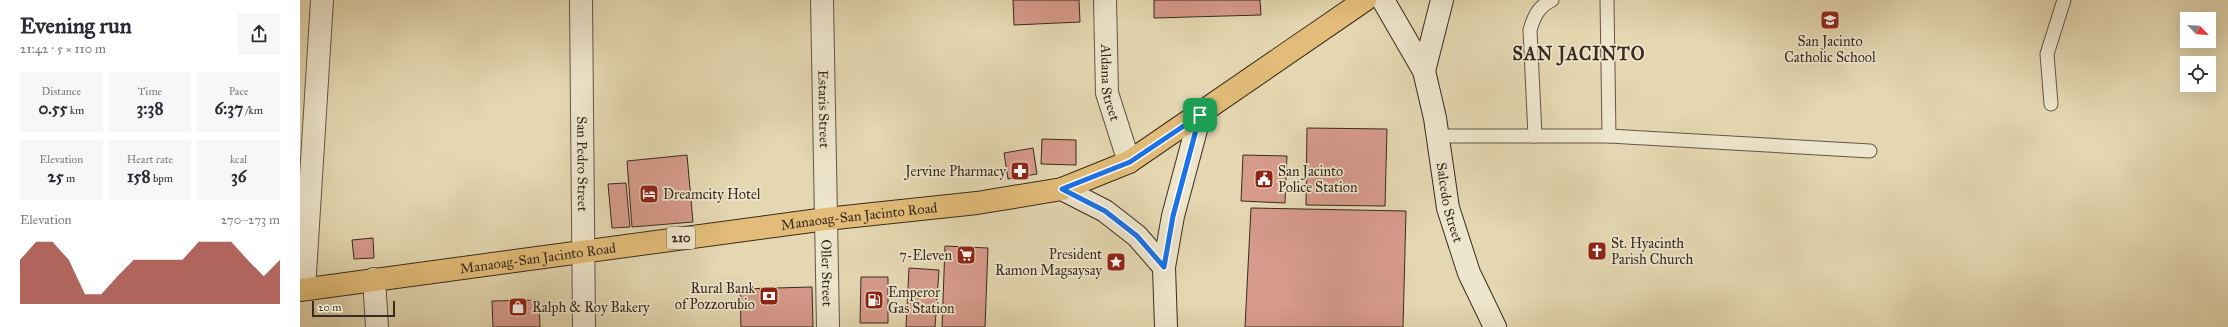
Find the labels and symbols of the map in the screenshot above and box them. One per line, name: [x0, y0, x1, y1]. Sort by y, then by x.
school or university icon: San Jacinto Catholic School: [1819, 9, 1841, 31]
north arrow: [2180, 12, 2216, 48]
place label: San Jacinto Catholic School: [1784, 33, 1876, 66]
street label: Aldana Street: [1097, 43, 1124, 123]
district label: SAN JACINTO: [1513, 43, 1645, 66]
street label: Estaris Street: [815, 70, 833, 148]
pin: [1183, 98, 1217, 132]
street label: San Pedro Street: [574, 116, 591, 212]
pharmacy icon: Jervine Pharmacy: [1009, 160, 1031, 182]
street label: Salcedo Street: [1433, 161, 1467, 245]
place label: Jervine Pharmacy: [903, 163, 1006, 181]
place label: San Jacinto Police Station: [1278, 163, 1358, 196]
public building icon: San Jacinto Police Station: [1253, 168, 1275, 190]
hotel icon: Dreamcity Hotel: [638, 183, 660, 205]
place label: Dreamcity Hotel: [663, 186, 761, 203]
street label: Manaoag-San Jacinto Road: [780, 199, 938, 234]
road number: 210: [667, 227, 695, 249]
place label: St. Hyacinth Parish Church: [1611, 235, 1693, 268]
street label: Manaoag-San Jacinto Road: [459, 239, 617, 277]
street label: Oller Street: [818, 239, 836, 307]
church icon: St. Hyacinth Parish Church: [1586, 240, 1608, 262]
supermarket icon: 7-Eleven: [955, 244, 977, 266]
place label: President Ramon Magsaysay: [995, 246, 1102, 279]
place label: 7-Eleven: [899, 247, 952, 264]
place icon: President Ramon Magsaysay: [1105, 251, 1127, 273]
place label: Rural Bank of Pozzorubio: [675, 280, 755, 313]
place label: Emperor Gas Station: [888, 284, 955, 317]
bank icon: Rural Bank of Pozzorubio: [758, 285, 780, 307]
fuel station icon: Emperor Gas Station: [863, 289, 885, 311]
shop icon: Ralph & Roy Bakery: [507, 296, 529, 318]
scale bar: [312, 299, 395, 318]
place label: Ralph & Roy Bakery: [532, 299, 650, 316]

